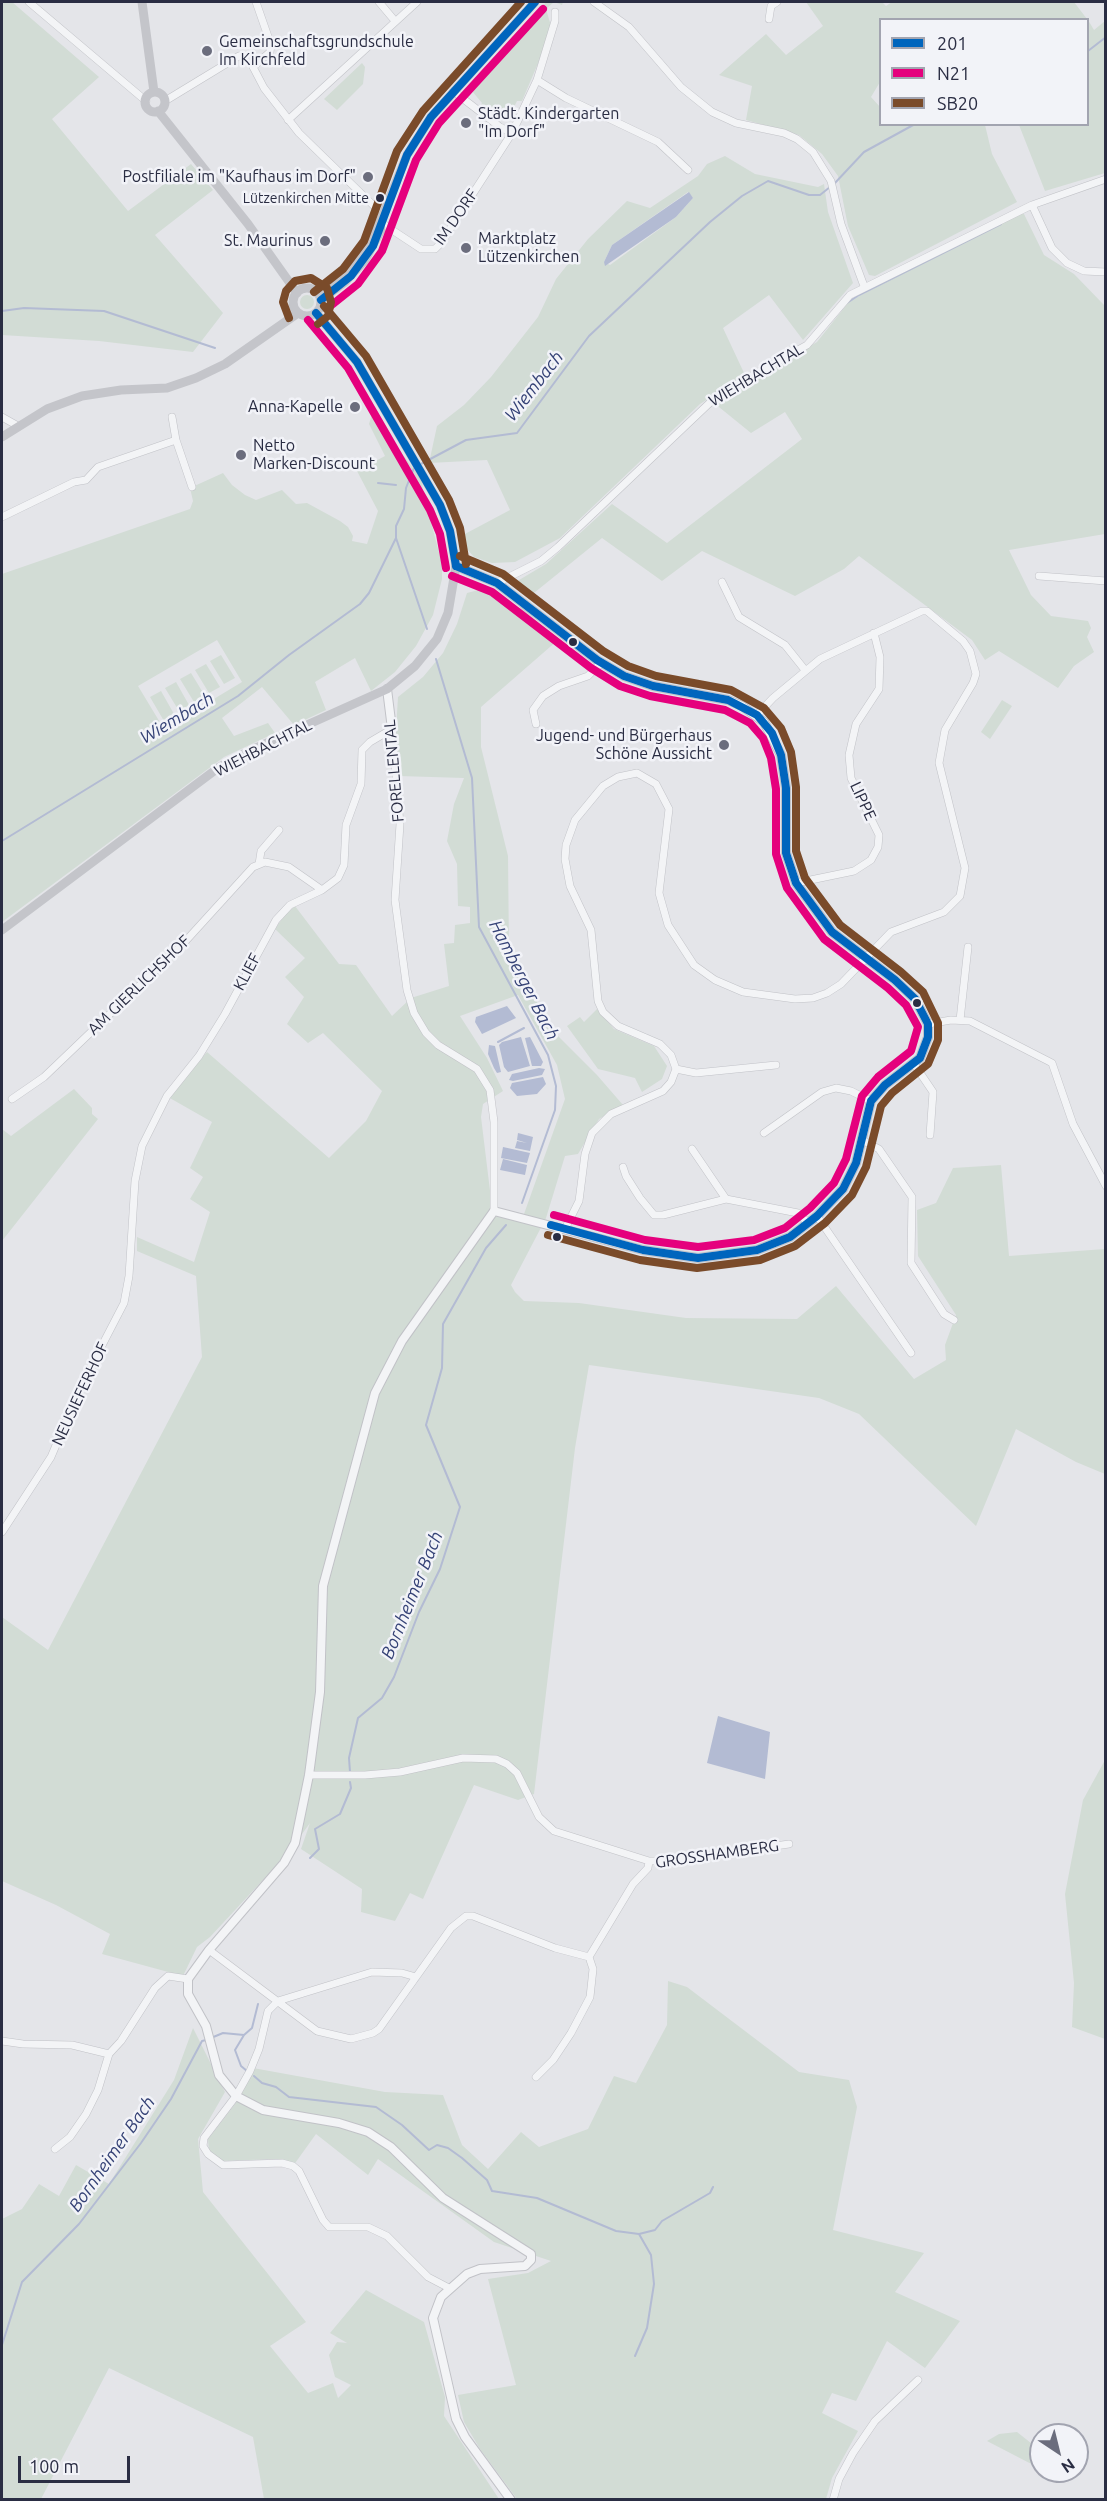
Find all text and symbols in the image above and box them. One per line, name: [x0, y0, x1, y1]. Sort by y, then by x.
legend: [879, 18, 1089, 126]
place label: Gemeinschaftsgrundschule Im Kirchfeld: [219, 32, 414, 70]
text: 201: [937, 33, 967, 53]
marker: Gemeinschaftsgrundschule Im Kirchfeld: [200, 44, 214, 58]
text: N21: [937, 63, 970, 83]
text: SB20: [937, 93, 978, 113]
place label: Städt. Kindergarten "Im Dorf": [478, 104, 619, 142]
marker: Städt. Kindergarten "Im Dorf": [459, 116, 473, 130]
place label: Postfiliale im "Kaufhaus im Dorf": [122, 167, 356, 187]
marker: Postfiliale im "Kaufhaus im Dorf": [361, 170, 375, 184]
street label: IM DORF: [430, 185, 482, 249]
place label: Lützenkirchen Mitte: [243, 190, 369, 206]
marker: Lützenkirchen Mitte: [374, 192, 386, 204]
place label: Marktplatz Lützenkirchen: [478, 229, 579, 267]
place label: St. Maurinus: [224, 231, 313, 251]
marker: St. Maurinus: [318, 234, 332, 248]
marker: Marktplatz Lützenkirchen: [459, 241, 473, 255]
street label: WIEHBACHTAL: [705, 339, 807, 411]
water label: Wiembach: [500, 347, 568, 425]
place label: Anna-Kapelle: [248, 397, 343, 417]
marker: Anna-Kapelle: [348, 400, 362, 414]
place label: Netto Marken-Discount: [253, 436, 375, 474]
marker: Netto Marken-Discount: [234, 448, 248, 462]
unlabelled marker: [567, 636, 579, 648]
water label: Wiembach: [136, 688, 218, 748]
street label: WIEHBACHTAL: [211, 715, 315, 781]
street label: FORELLENTAL: [380, 719, 408, 823]
place label: Jugend- und Bürgerhaus Schöne Aussicht: [536, 726, 712, 764]
marker: Jugend- und Bürgerhaus Schöne Aussicht: [717, 738, 731, 752]
street label: LIPPE: [846, 779, 880, 823]
water label: Hamberger Bach: [485, 916, 563, 1044]
street label: AM GIERLICHSHOF: [84, 931, 194, 1039]
street label: KLIEF: [229, 950, 265, 994]
unlabelled marker: [911, 997, 923, 1009]
unlabelled marker: [551, 1231, 563, 1243]
street label: NEUSIEFERHOF: [48, 1339, 112, 1449]
water label: Bornheimer Bach: [377, 1528, 447, 1662]
street label: GROSSHAMBERG: [654, 1836, 780, 1872]
water label: Bornheimer Bach: [64, 2092, 160, 2216]
north arrow: [1029, 2423, 1089, 2483]
scale bar: [21, 2444, 134, 2482]
text: N: [1058, 2455, 1078, 2477]
text: 100 m: [29, 2456, 79, 2476]

